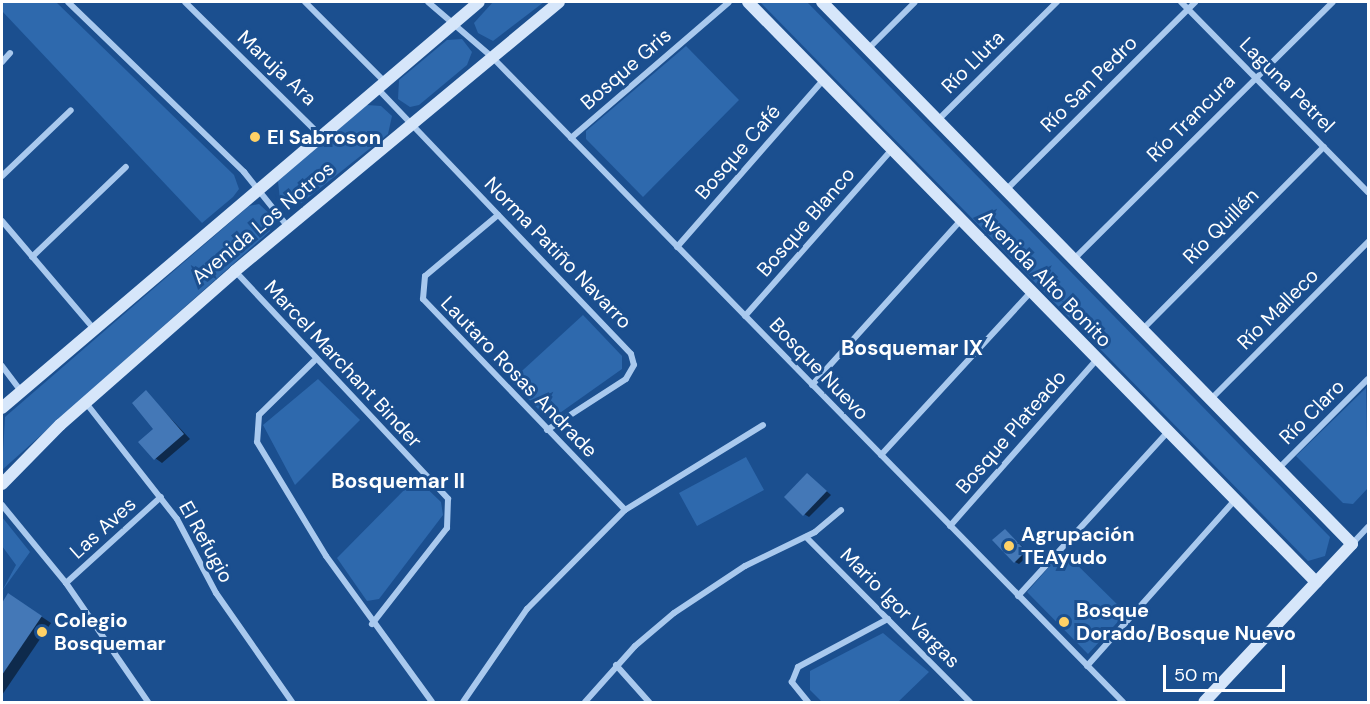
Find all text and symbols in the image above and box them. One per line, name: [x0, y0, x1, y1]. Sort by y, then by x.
street label: Bosque Gris: [576, 23, 676, 115]
street label: Maruja Ara: [233, 25, 321, 111]
street label: Río Lluta: [937, 26, 1009, 98]
street label: Río San Pedro: [1036, 31, 1142, 137]
street label: Laguna Petrel: [1235, 33, 1339, 137]
street label: Río Trancura: [1142, 69, 1240, 167]
street label: Bosque Café: [690, 100, 786, 204]
place label: El Sabroson: [267, 125, 381, 149]
marker: El Sabroson: [248, 130, 262, 144]
street label: Avenida Los Notros: [187, 157, 339, 289]
street label: Bosque Blanco: [752, 162, 860, 282]
street label: Norma Patiño Navarro: [479, 172, 637, 334]
street label: Río Quillén: [1178, 183, 1264, 269]
street label: Avenida Alto Bonito: [974, 206, 1116, 352]
street label: Río Malleco: [1232, 263, 1324, 355]
street label: Marcel Marchant Binder: [259, 275, 427, 453]
street label: Lautaro Rosas Andrade: [436, 291, 602, 463]
street label: Bosque Nuevo: [764, 313, 874, 425]
district label: Bosquemar IX: [841, 335, 983, 361]
street label: Bosque Plateado: [951, 365, 1071, 499]
street label: Río Claro: [1274, 374, 1350, 450]
district label: Bosquemar II: [331, 468, 465, 494]
street label: Las Aves: [65, 492, 141, 564]
street label: El Refugio: [174, 497, 238, 587]
place label: Agrupación TEAyudo: [1021, 522, 1135, 569]
marker: Agrupación TEAyudo: [1002, 539, 1016, 553]
street label: Mario Igor Vargas: [835, 543, 965, 673]
place label: Bosque Dorado/Bosque Nuevo: [1076, 598, 1296, 645]
place label: Colegio Bosquemar: [54, 608, 166, 655]
marker: Bosque Dorado/Bosque Nuevo: [1057, 615, 1071, 629]
marker: Colegio Bosquemar: [35, 625, 49, 639]
scale bar: [1166, 653, 1288, 691]
text: 50 m: [1174, 663, 1218, 687]

